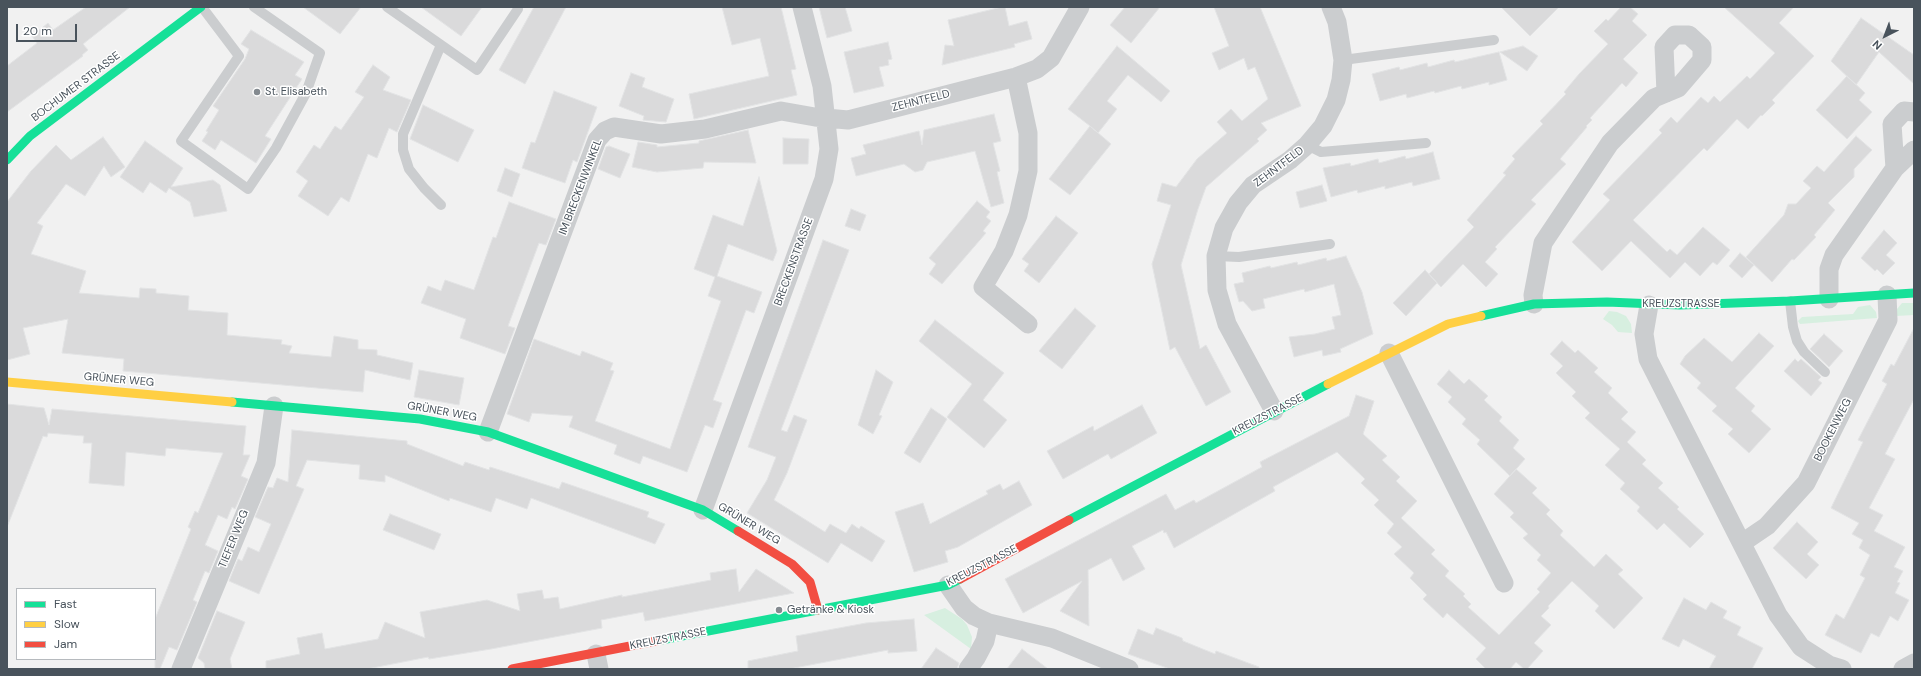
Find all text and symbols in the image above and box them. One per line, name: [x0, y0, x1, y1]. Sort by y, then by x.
scale bar: [18, 16, 79, 42]
north arrow: [1865, 16, 1905, 56]
text: 20 m: [23, 23, 52, 39]
text: N: [1869, 37, 1885, 53]
street label: BOCHUMER STRASSE: [29, 49, 123, 125]
place label: St. Elisabeth: [265, 85, 327, 99]
marker: St. Elisabeth: [252, 87, 262, 97]
street label: ZEHNTFELD: [891, 87, 951, 115]
street label: IM BRECKENWINKEL: [557, 137, 605, 237]
street label: ZEHNTFELD: [1252, 144, 1306, 190]
street label: BRECKENSTRASSE: [772, 216, 816, 308]
street label: KREUZSTRASSE: [1642, 297, 1720, 311]
street label: GRÜNER WEG: [83, 370, 155, 390]
street label: KREUZSTRASSE: [1230, 392, 1306, 438]
street label: BOOKENWEG: [1811, 396, 1855, 464]
street label: GRÜNER WEG: [406, 399, 478, 425]
street label: GRÜNER WEG: [715, 500, 783, 548]
street label: TIEFER WEG: [216, 508, 252, 570]
street label: KREUZSTRASSE: [944, 543, 1020, 589]
legend: [16, 588, 156, 660]
text: Fast: [54, 596, 77, 612]
place label: Getränke & Kiosk: [787, 603, 874, 617]
marker: Getränke & Kiosk: [774, 605, 784, 615]
text: Slow: [54, 616, 80, 632]
street label: KREUZSTRASSE: [629, 625, 707, 653]
text: Jam: [54, 636, 77, 652]

